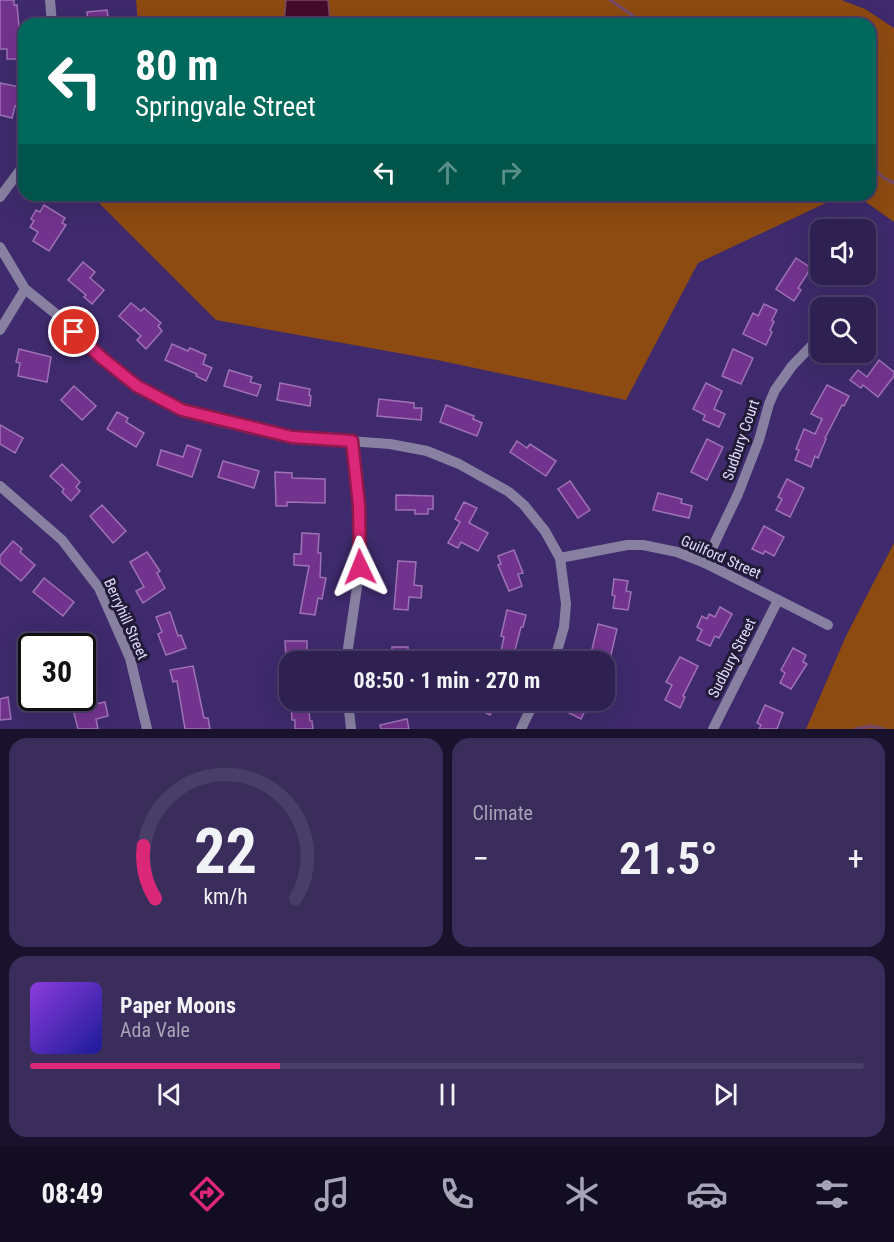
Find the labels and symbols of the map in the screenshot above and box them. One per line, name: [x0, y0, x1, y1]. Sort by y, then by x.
pin: [48, 306, 99, 357]
street label: Sudbury Court: [719, 397, 763, 483]
street label: Guilford Street: [678, 531, 764, 583]
position arrow: [328, 535, 392, 599]
street label: Berryhill Street: [100, 576, 152, 662]
street label: Sudbury Street: [704, 615, 760, 701]
speed limit sign: 30: [18, 633, 96, 711]

